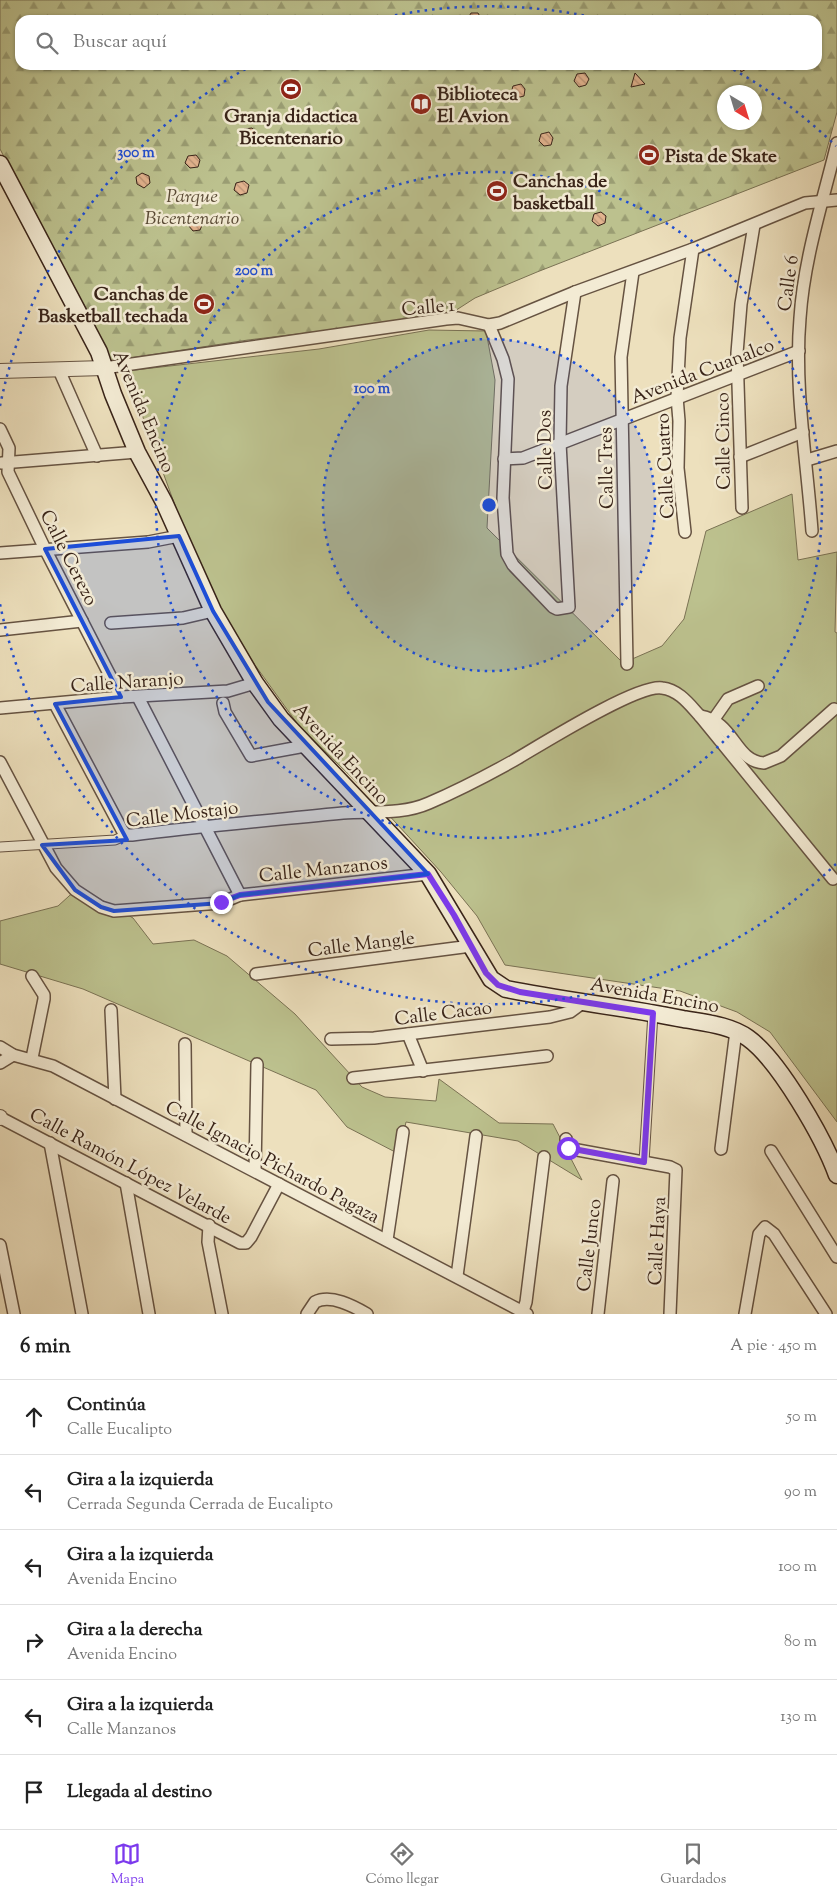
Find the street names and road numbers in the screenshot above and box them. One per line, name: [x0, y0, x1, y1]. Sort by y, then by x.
street label: Calle 6: [772, 253, 807, 313]
street label: Calle 1: [400, 293, 457, 324]
street label: Avenida Cuanalco: [627, 333, 778, 412]
street label: Avenida Encino: [105, 347, 181, 477]
street label: Calle Cinco: [710, 392, 739, 490]
street label: Calle Dos: [532, 410, 561, 490]
street label: Calle Cuatro: [650, 412, 683, 519]
street label: Calle Tres: [593, 427, 622, 509]
street label: Calle Cerezo: [32, 506, 103, 611]
street label: Calle Naranjo: [70, 666, 185, 701]
street label: Avenida Encino: [286, 698, 395, 812]
street label: Calle Mostajo: [125, 795, 240, 836]
street label: Calle Manzanos: [257, 850, 389, 891]
street label: Calle Mangle: [306, 926, 416, 965]
street label: Avenida Encino: [588, 972, 721, 1021]
street label: Calle Cacao: [393, 995, 494, 1034]
street label: Calle Ignacio Pichardo Pagaza: [160, 1095, 384, 1231]
street label: Calle Ramón López Velarde: [24, 1102, 236, 1232]
street label: Calle Haya: [643, 1196, 674, 1286]
street label: Calle Junco: [571, 1197, 610, 1293]

